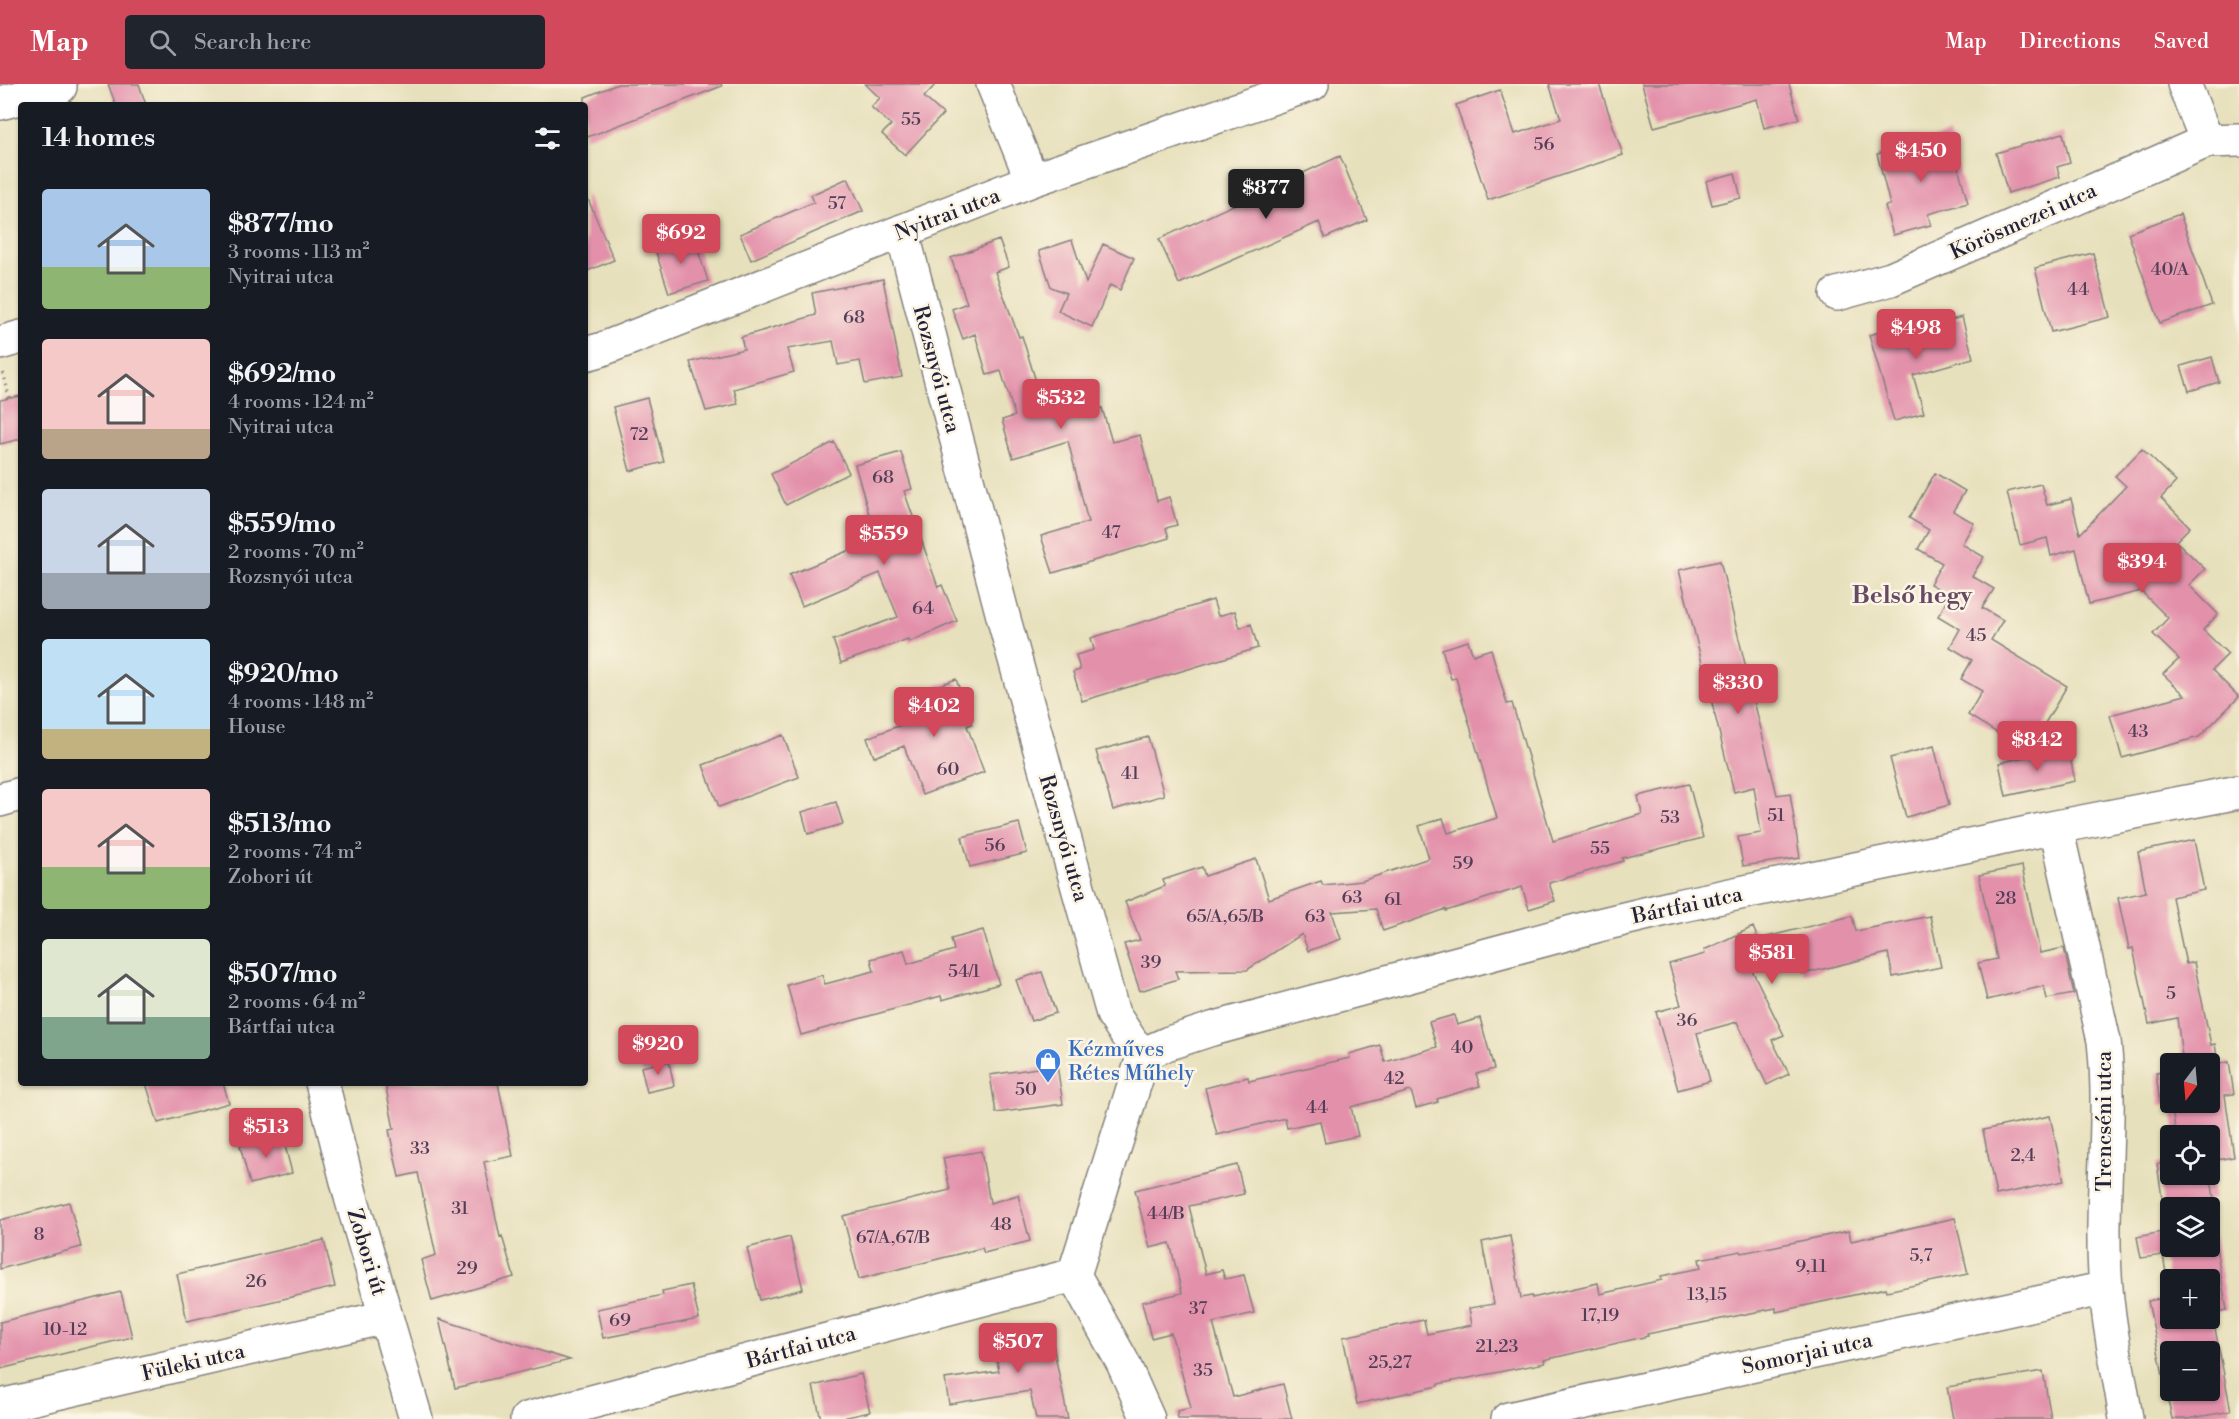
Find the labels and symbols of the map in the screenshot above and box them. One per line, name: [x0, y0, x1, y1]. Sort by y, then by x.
house number: 55: [901, 108, 921, 131]
pin: $450: [1885, 132, 1957, 183]
house number: 56: [1534, 133, 1555, 156]
pin: $877: [1230, 169, 1302, 220]
street label: Körösmezei utca: [1946, 178, 2101, 266]
street label: Nyitrai utca: [891, 183, 1004, 247]
house number: 57: [828, 192, 846, 215]
pin: $692: [645, 214, 717, 265]
house number: 40/A: [2151, 258, 2190, 281]
house number: 44: [2067, 278, 2089, 301]
street label: Rozsnyói utca: [907, 303, 966, 436]
house number: 68: [843, 306, 865, 329]
pin: $498: [1880, 309, 1952, 360]
pin: $532: [1025, 379, 1097, 430]
house number: 72: [629, 423, 649, 446]
house number: 68: [872, 466, 894, 489]
pin: $559: [848, 515, 920, 566]
house number: 47: [1101, 521, 1121, 544]
pin: $394: [2106, 543, 2178, 594]
district label: Belső hegy: [1852, 581, 1973, 611]
house number: 64: [912, 597, 934, 620]
house number: 45: [1966, 624, 1986, 647]
pin: $330: [1702, 664, 1774, 715]
pin: $402: [898, 687, 970, 738]
house number: 43: [2128, 720, 2148, 743]
pin: $842: [2001, 721, 2073, 772]
house number: 60: [937, 758, 959, 781]
house number: 41: [1121, 762, 1139, 785]
street label: Rozsnyói utca: [1032, 772, 1094, 905]
house number: 51: [1767, 804, 1785, 827]
house number: 53: [1660, 806, 1680, 829]
house number: 56: [985, 834, 1006, 857]
house number: 55: [1590, 837, 1610, 860]
house number: 59: [1453, 852, 1474, 875]
street label: Bártfai utca: [1629, 882, 1745, 931]
house number: 63: [1342, 886, 1362, 909]
house number: 28: [1995, 887, 2017, 910]
house number: 61: [1384, 888, 1402, 911]
house number: 65/A,65/B: [1186, 905, 1264, 928]
house number: 63: [1305, 905, 1325, 928]
pin: $581: [1736, 934, 1808, 985]
house number: 39: [1141, 951, 1162, 974]
house number: 54/1: [948, 960, 980, 983]
house number: 5: [2166, 982, 2176, 1005]
house number: 36: [1677, 1009, 1698, 1032]
pin: $920: [622, 1025, 694, 1076]
house number: 40: [1451, 1036, 1473, 1059]
place label: Kézműves Rétes Műhely: [1068, 1037, 1195, 1087]
shop icon: Kézműves Rétes Műhely: [1033, 1046, 1063, 1084]
street label: Trencséni utca: [2092, 1050, 2118, 1191]
north arrow: [2160, 1053, 2220, 1113]
house number: 42: [1384, 1067, 1404, 1090]
house number: 50: [1015, 1078, 1037, 1101]
house number: 44: [1306, 1096, 1328, 1119]
pin: $513: [230, 1108, 302, 1159]
house number: 33: [410, 1137, 430, 1160]
house number: 2,4: [2010, 1144, 2036, 1167]
house number: 31: [451, 1197, 469, 1220]
house number: 44/B: [1147, 1202, 1185, 1225]
street label: Zobori út: [341, 1206, 392, 1299]
house number: 48: [990, 1213, 1012, 1236]
house number: 8: [33, 1223, 45, 1246]
house number: 67/A,67/B: [856, 1226, 930, 1249]
house number: 5,7: [1909, 1244, 1933, 1267]
house number: 9,11: [1795, 1255, 1827, 1278]
house number: 29: [456, 1257, 478, 1280]
house number: 26: [245, 1270, 267, 1293]
house number: 13,15: [1687, 1283, 1727, 1306]
house number: 37: [1189, 1297, 1207, 1320]
house number: 17,19: [1581, 1304, 1619, 1327]
house number: 69: [609, 1309, 631, 1332]
house number: 10-12: [43, 1318, 87, 1341]
street label: Bártfai utca: [743, 1321, 859, 1375]
pin: $507: [982, 1323, 1054, 1374]
street label: Somorjai utca: [1740, 1327, 1875, 1380]
house number: 21,23: [1476, 1335, 1519, 1358]
street label: Füleki utca: [139, 1338, 248, 1387]
house number: 25,27: [1368, 1351, 1412, 1374]
house number: 35: [1193, 1359, 1213, 1382]

